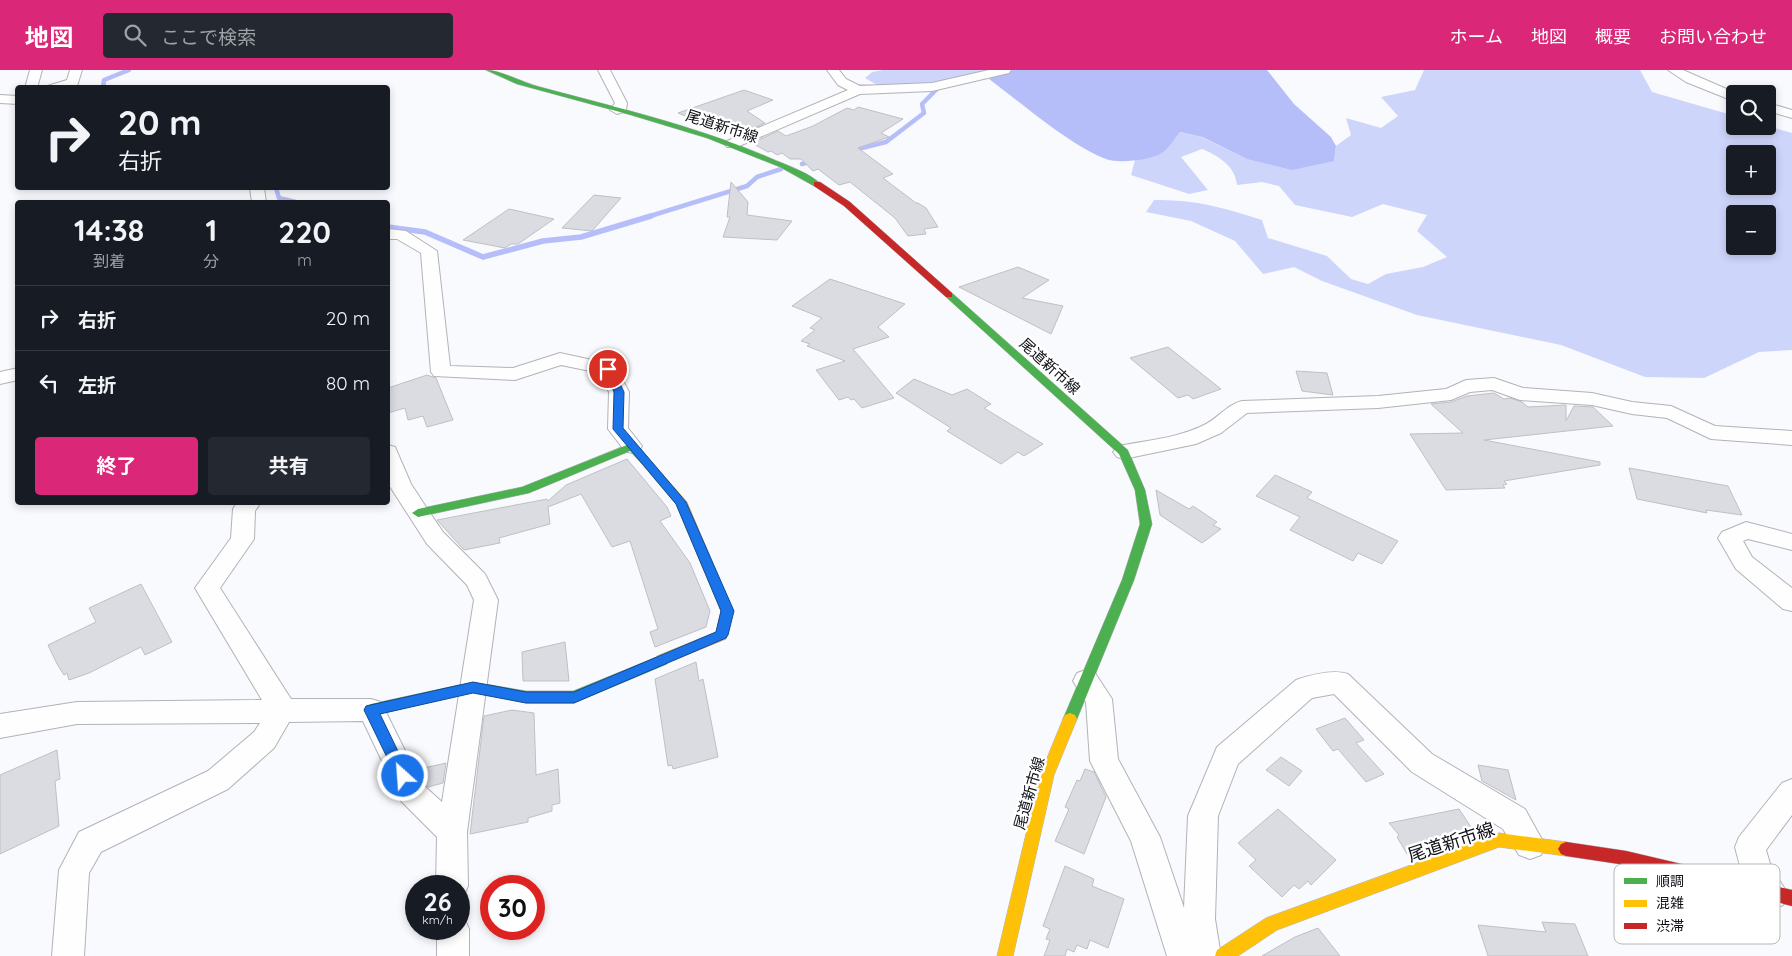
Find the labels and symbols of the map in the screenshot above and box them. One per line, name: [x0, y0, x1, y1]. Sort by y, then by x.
street label: 尾道新市線: [683, 105, 761, 147]
street label: 尾道新市線: [1016, 334, 1084, 398]
pin: [587, 348, 629, 390]
position arrow: [376, 749, 428, 801]
street label: 尾道新市線: [1010, 754, 1048, 832]
street label: 尾道新市線: [1405, 817, 1497, 867]
legend: [1614, 864, 1780, 944]
text: 順調: [1656, 872, 1684, 890]
speed limit sign: 30: [480, 875, 545, 940]
text: 混雑: [1656, 894, 1684, 912]
text: 渋滞: [1656, 917, 1684, 935]

